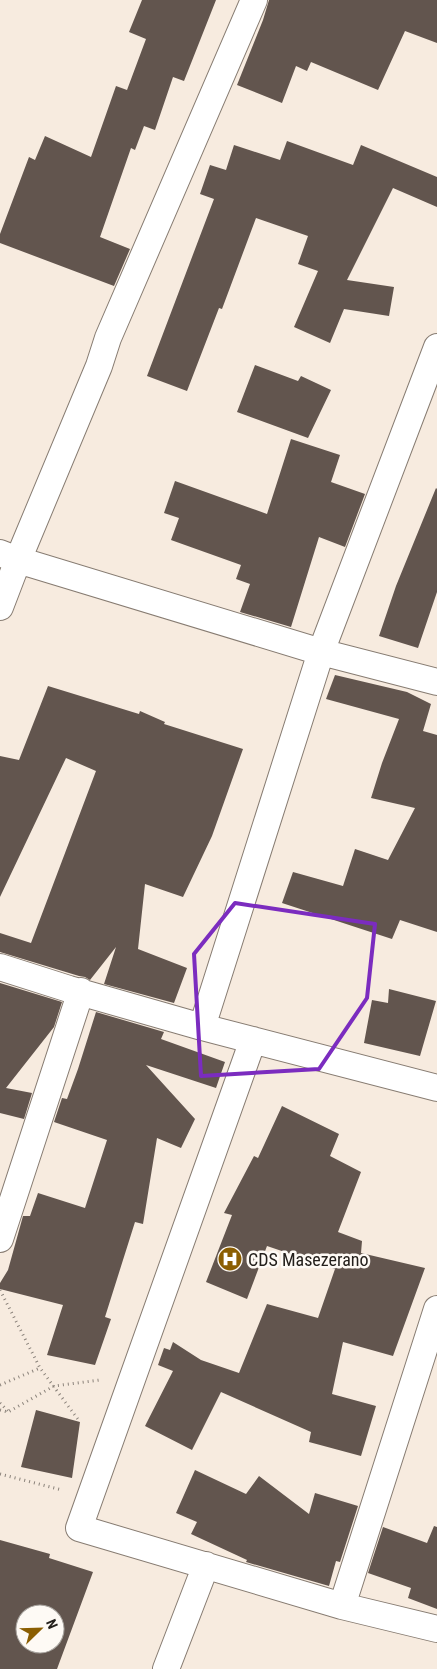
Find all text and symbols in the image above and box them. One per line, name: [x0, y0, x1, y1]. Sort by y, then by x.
hospital icon: CDS Masezerano: [217, 1246, 243, 1272]
place label: CDS Masezerano: [248, 1249, 369, 1270]
north arrow: [15, 1604, 65, 1654]
text: N: [43, 1617, 61, 1631]

